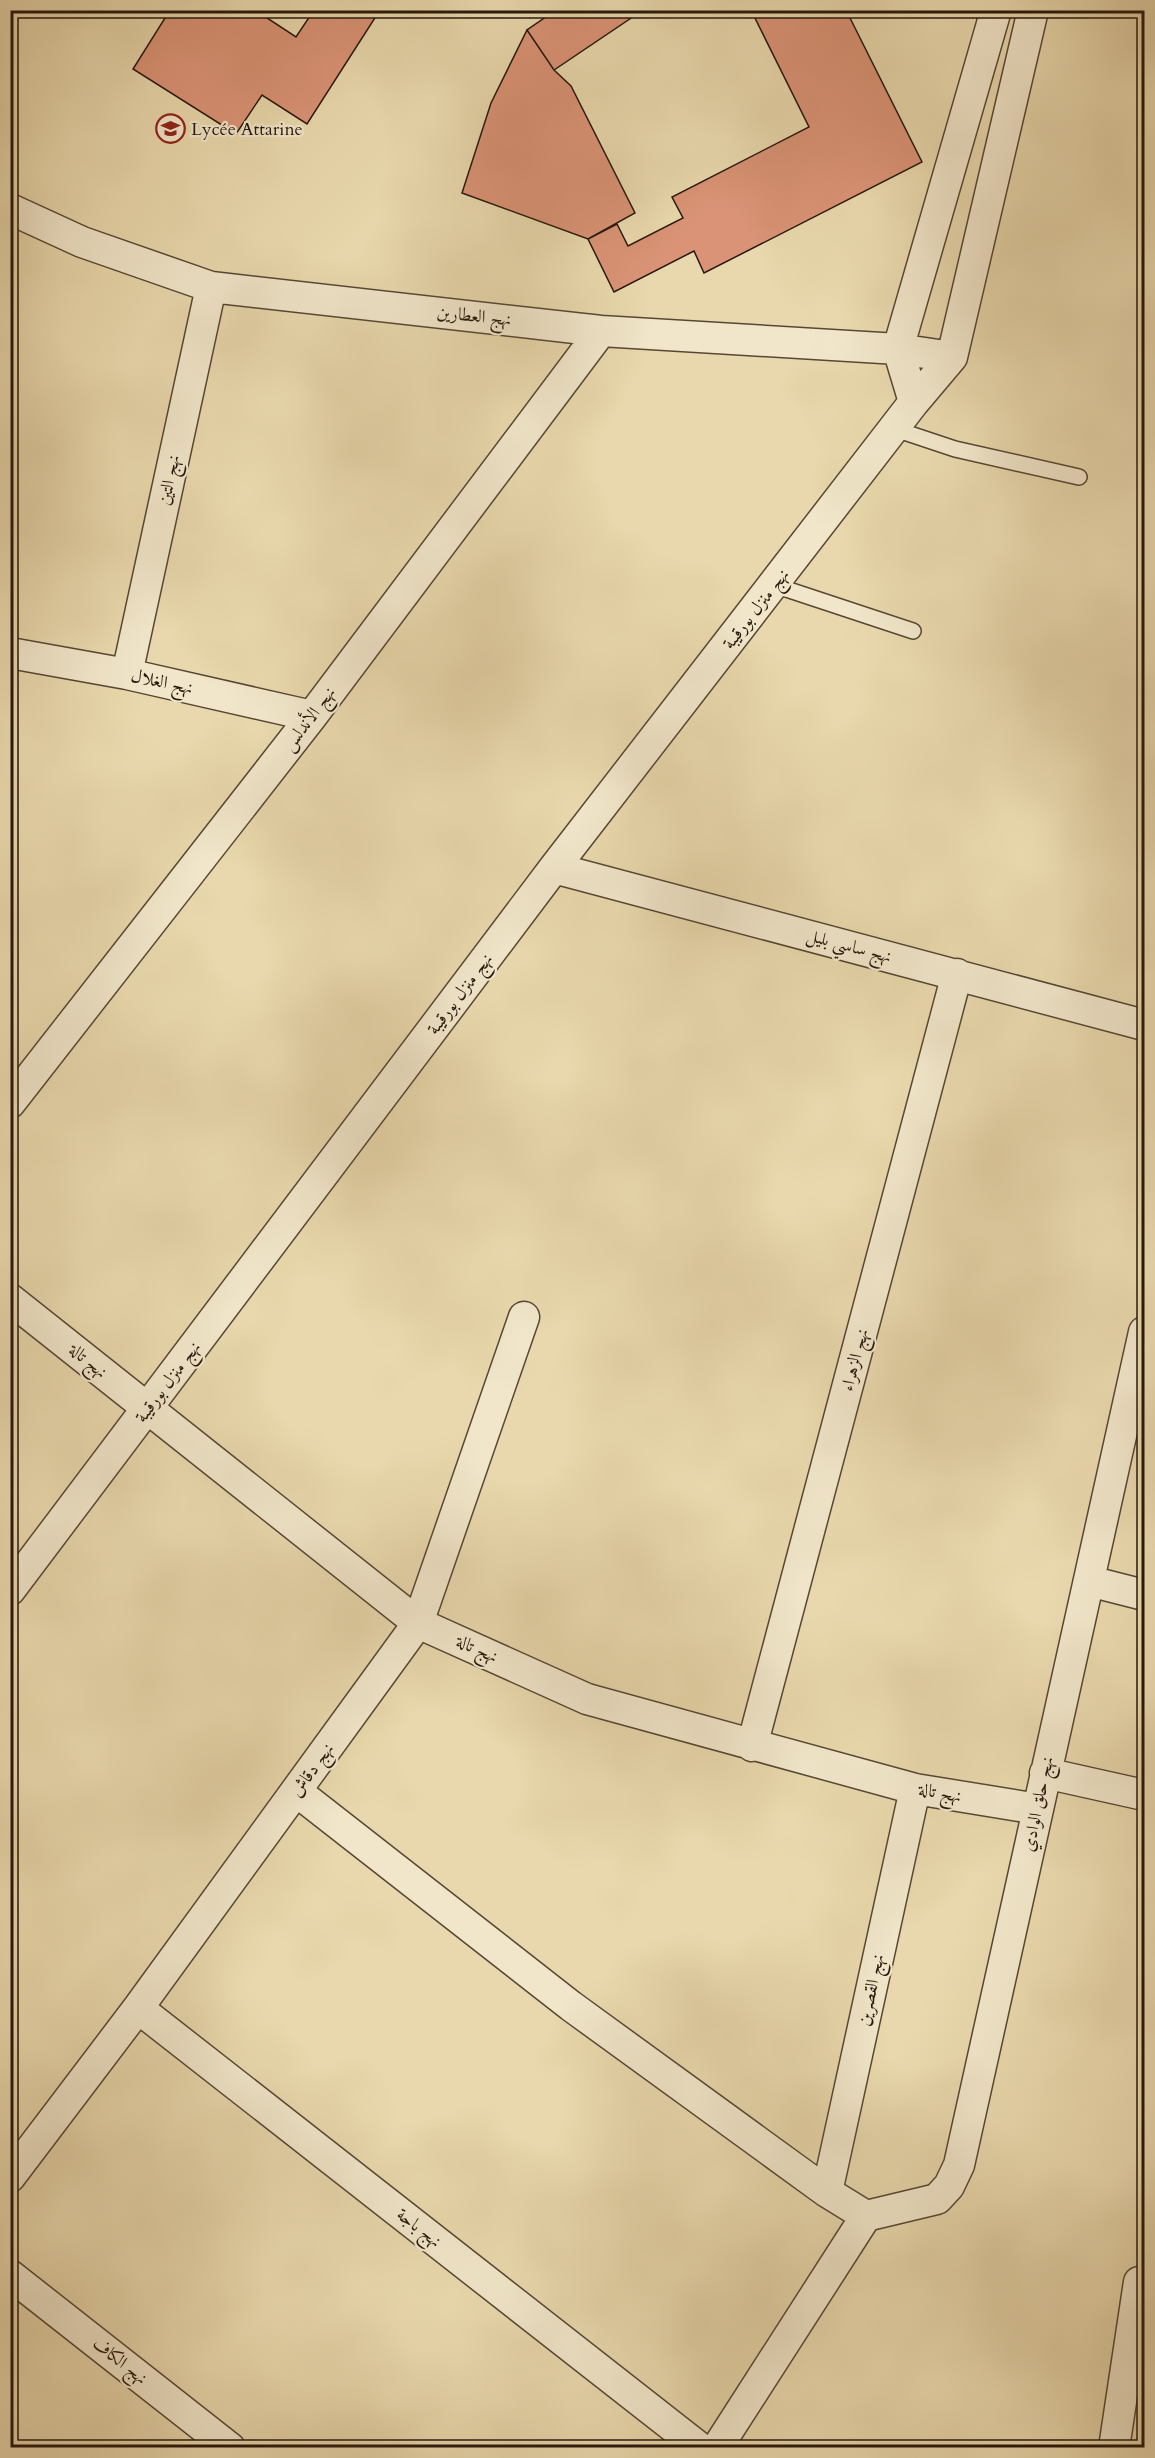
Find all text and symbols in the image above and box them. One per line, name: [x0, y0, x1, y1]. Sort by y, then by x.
school or university icon: Lycée Attarine: [154, 113, 186, 145]
place label: Lycée Attarine: [191, 117, 303, 142]
street label: نهج العطارين: [435, 300, 513, 335]
street label: نهج التين: [151, 452, 189, 508]
street label: نهج منزل بورقيبة: [717, 563, 798, 656]
street label: نهج الغلال: [128, 663, 195, 704]
street label: نهج الأندلس: [275, 681, 344, 759]
street label: نهج ساسي بليل: [803, 923, 894, 973]
street label: نهج منزل بورقيبة: [421, 948, 501, 1042]
street label: نهج الزهراء: [835, 1326, 878, 1395]
street label: نهج منزل بورقيبة: [129, 1336, 209, 1430]
street label: نهج تالة: [61, 1337, 113, 1387]
street label: نهج تالة: [450, 1628, 502, 1672]
street label: نهج دقاش: [284, 1738, 343, 1804]
street label: نهج حلق الوادي: [1016, 1754, 1063, 1854]
street label: نهج تالة: [915, 1777, 963, 1812]
street label: نهج القصرين: [851, 1952, 894, 2029]
street label: نهج باجة: [389, 2202, 447, 2256]
street label: نهج الكاف: [85, 2332, 153, 2393]

